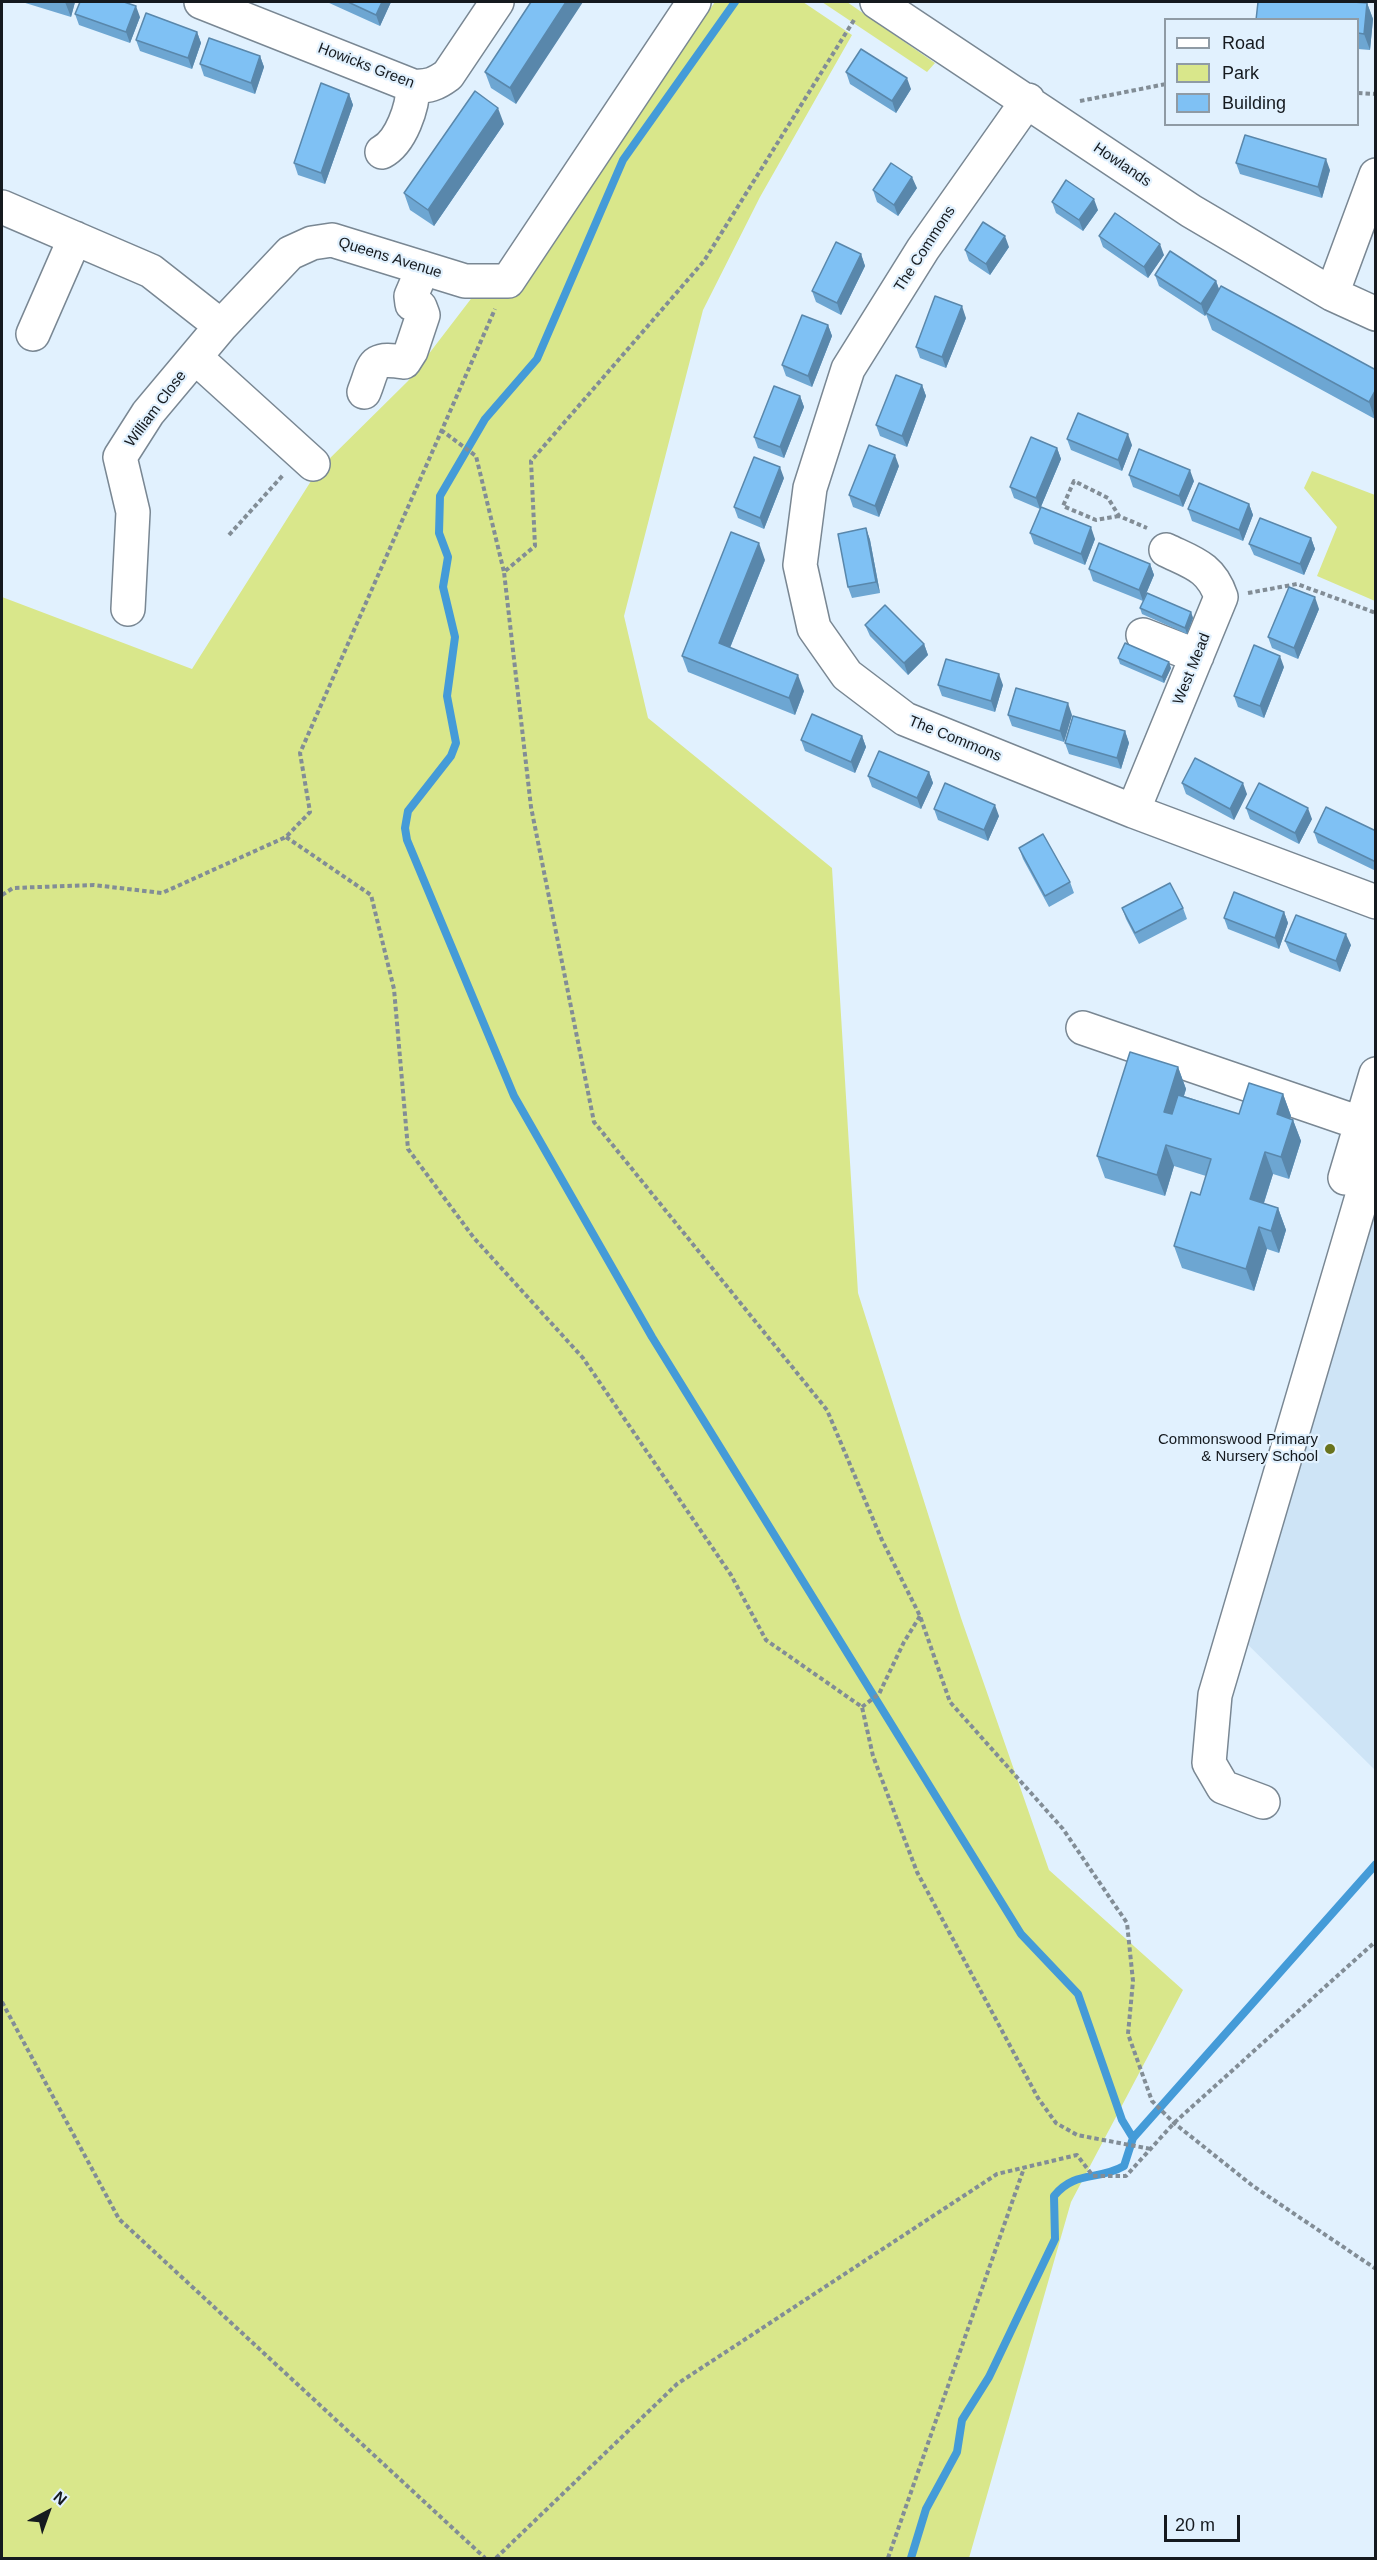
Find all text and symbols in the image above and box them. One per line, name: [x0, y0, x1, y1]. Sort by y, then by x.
legend: [1164, 18, 1359, 126]
text: Road: [1222, 33, 1265, 53]
street label: Howicks Green: [315, 39, 417, 93]
text: Park: [1222, 63, 1259, 83]
text: Building: [1222, 93, 1286, 113]
street label: Howlands: [1090, 139, 1154, 191]
street label: The Commons: [891, 203, 959, 295]
street label: Queens Avenue: [336, 234, 444, 282]
street label: William Close: [121, 367, 191, 451]
street label: West Mead: [1169, 631, 1215, 707]
street label: The Commons: [906, 712, 1004, 766]
place label: Commonswood Primary & Nursery School: [1158, 1431, 1318, 1466]
marker: Commonswood Primary & Nursery School: [1323, 1442, 1337, 1456]
north arrow: [18, 2482, 78, 2542]
text: N: [50, 2488, 70, 2508]
scale bar: [1167, 2503, 1244, 2541]
text: 20 m: [1175, 2515, 1215, 2535]

